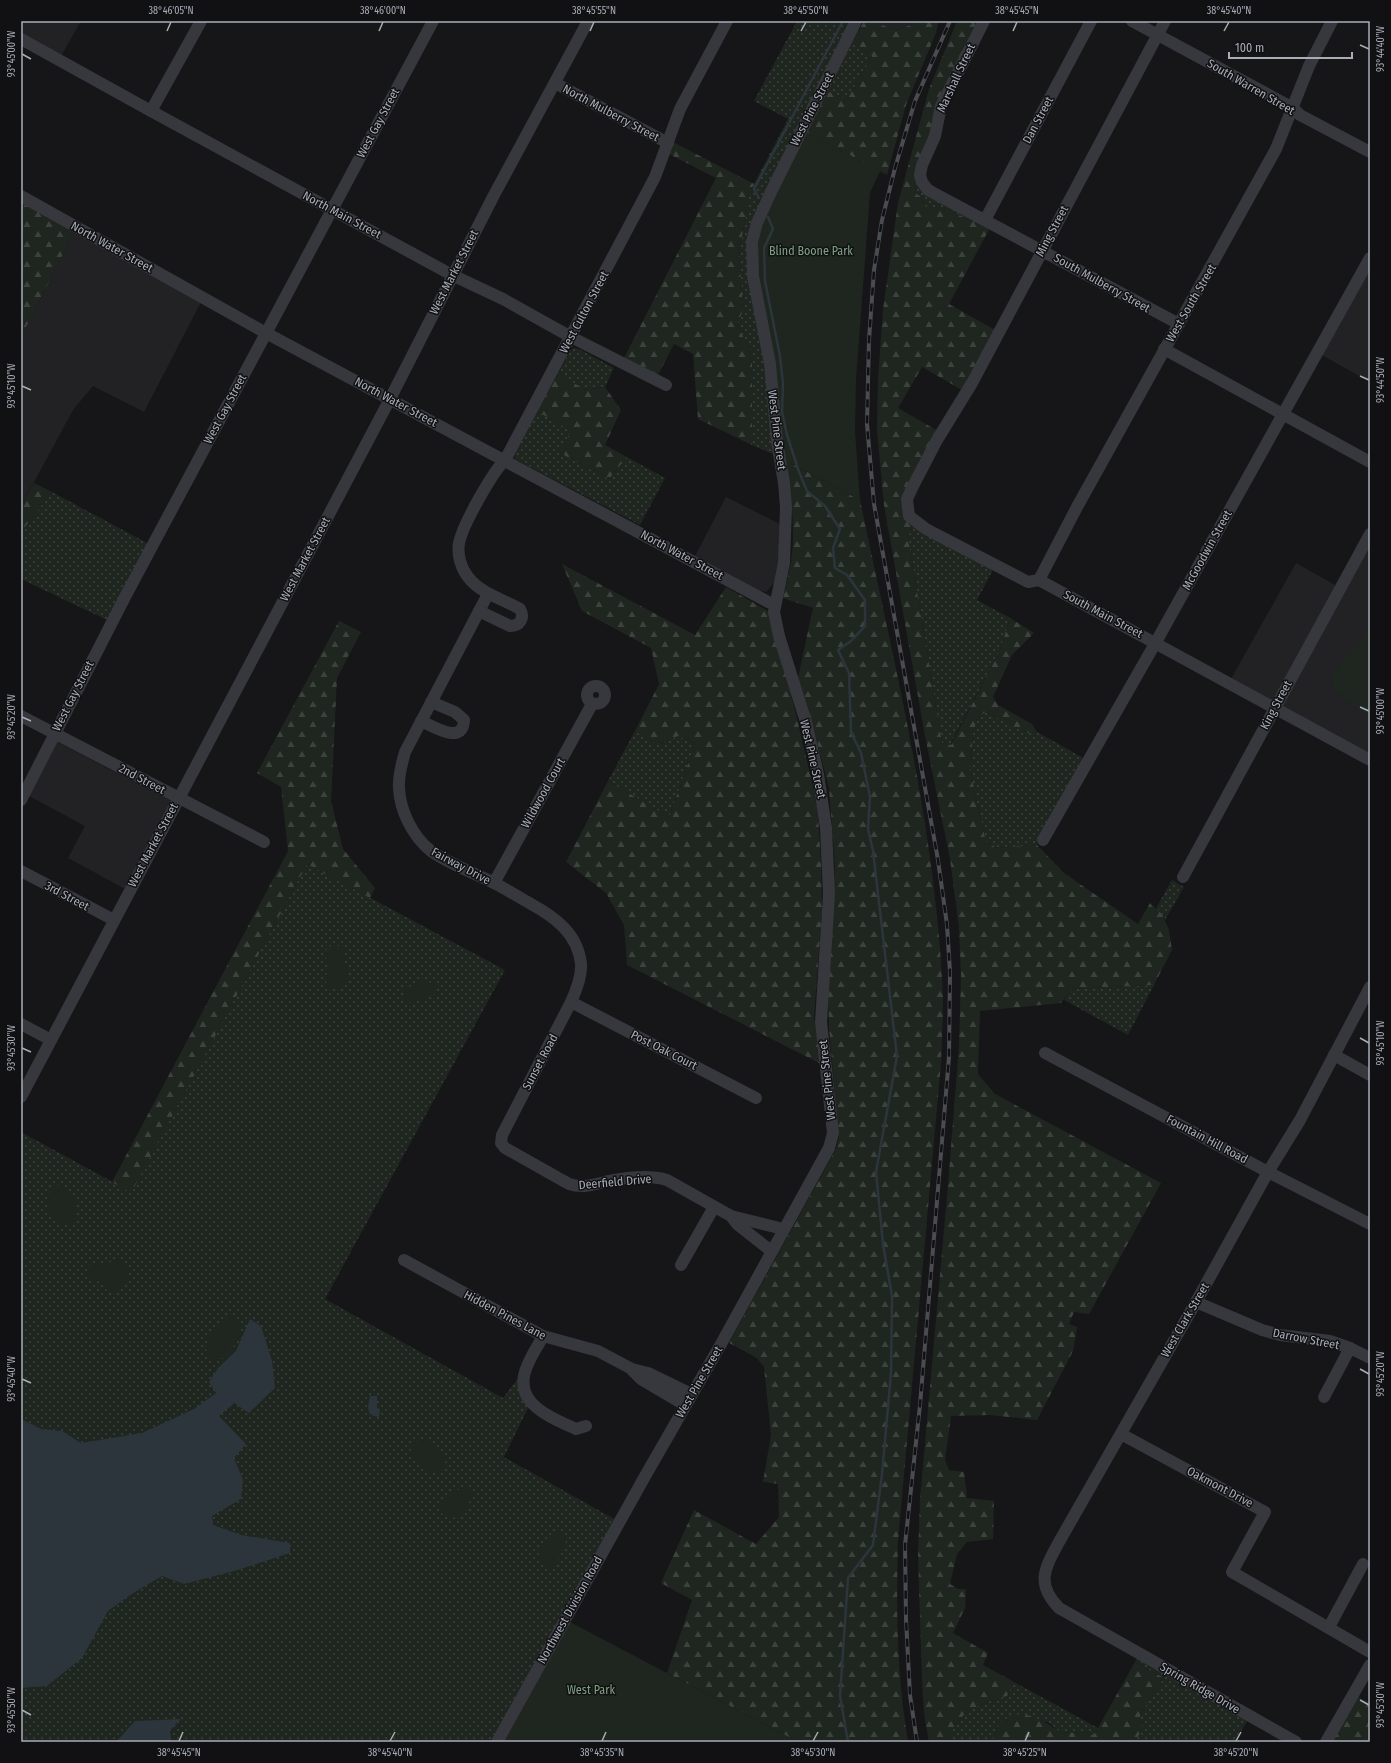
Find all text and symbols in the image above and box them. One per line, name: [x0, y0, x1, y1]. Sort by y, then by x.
text: 38°46'05"N: [148, 5, 194, 17]
text: 38°46'00"N: [360, 5, 406, 17]
text: 38°45'55"N: [572, 5, 616, 17]
text: 38°45'50"N: [784, 5, 828, 17]
text: 38°45'45"N: [995, 5, 1039, 17]
text: 38°45'40"N: [1207, 5, 1251, 17]
text: 93°44'40"W: [1375, 26, 1387, 72]
text: 93°45'00"W: [6, 30, 18, 77]
scale bar: [1229, 34, 1352, 60]
street label: Marshall Street: [934, 41, 978, 115]
text: 100 m: [1235, 41, 1264, 55]
street label: South Warren Street: [1205, 56, 1297, 118]
street label: West Pine Street: [787, 70, 837, 148]
street label: North Mulberry Street: [560, 82, 662, 144]
street label: West Gay Street: [354, 86, 402, 160]
street label: Dan Street: [1020, 94, 1056, 146]
street label: North Main Street: [300, 188, 384, 242]
street label: Ming Street: [1033, 203, 1071, 259]
street label: North Water Street: [69, 219, 155, 275]
street label: West Market Street: [427, 227, 481, 317]
park label: Blind Boone Park: [769, 244, 853, 258]
street label: South Mulberry Street: [1051, 251, 1153, 315]
street label: West South Street: [1163, 261, 1219, 345]
street label: West Culton Street: [557, 269, 612, 355]
text: 93°44'50"W: [1375, 356, 1387, 403]
text: 93°45'10"W: [6, 363, 18, 409]
street label: West Gay Street: [201, 372, 249, 446]
street label: North Water Street: [352, 374, 440, 430]
street label: West Pine Street: [765, 389, 789, 471]
street label: McGoodwin Street: [1179, 508, 1235, 592]
street label: West Market Street: [277, 515, 333, 603]
street label: North Water Street: [638, 527, 726, 583]
street label: South Main Street: [1061, 587, 1145, 641]
street label: West Gay Street: [49, 658, 97, 733]
street label: King Street: [1257, 678, 1295, 732]
text: 93°45'00"W: [1375, 687, 1387, 734]
text: 93°45'20"W: [6, 694, 18, 740]
street label: West Pine Street: [797, 718, 829, 800]
street label: Wildwood Court: [518, 756, 568, 830]
street label: 2nd Street: [116, 761, 168, 797]
street label: West Market Street: [125, 801, 181, 889]
street label: Fairway Drive: [429, 845, 493, 887]
street label: 3rd Street: [43, 879, 92, 913]
text: 93°45'10"W: [1375, 1020, 1387, 1066]
text: 93°45'30"W: [6, 1025, 18, 1071]
street label: Post Oak Court: [629, 1027, 699, 1073]
street label: Sunset Road: [519, 1032, 561, 1092]
street label: West Pine Street: [816, 1039, 838, 1121]
street label: Fountain Hill Road: [1164, 1112, 1250, 1166]
street label: Deerfield Drive: [578, 1172, 652, 1192]
street label: West Clark Street: [1158, 1280, 1212, 1360]
street label: Hidden Pines Lane: [461, 1287, 549, 1343]
street label: Darrow Street: [1272, 1326, 1340, 1352]
street label: West Pine Street: [673, 1344, 725, 1420]
text: 93°45'20"W: [1375, 1351, 1387, 1397]
text: 93°45'40"W: [6, 1356, 18, 1402]
street label: Oakmont Drive: [1185, 1464, 1256, 1510]
street label: Northwest Division Road: [535, 1554, 605, 1666]
street label: Spring Ridge Drive: [1158, 1659, 1242, 1717]
text: 93°45'30"W: [1375, 1682, 1387, 1728]
park label: West Park: [567, 1683, 615, 1697]
text: 93°45'50"W: [6, 1687, 18, 1733]
text: 38°45'45"N: [157, 1747, 201, 1759]
text: 38°45'40"N: [368, 1747, 412, 1759]
text: 38°45'35"N: [580, 1747, 624, 1759]
text: 38°45'30"N: [791, 1747, 835, 1759]
text: 38°45'25"N: [1003, 1747, 1047, 1759]
text: 38°45'20"N: [1214, 1747, 1258, 1759]

